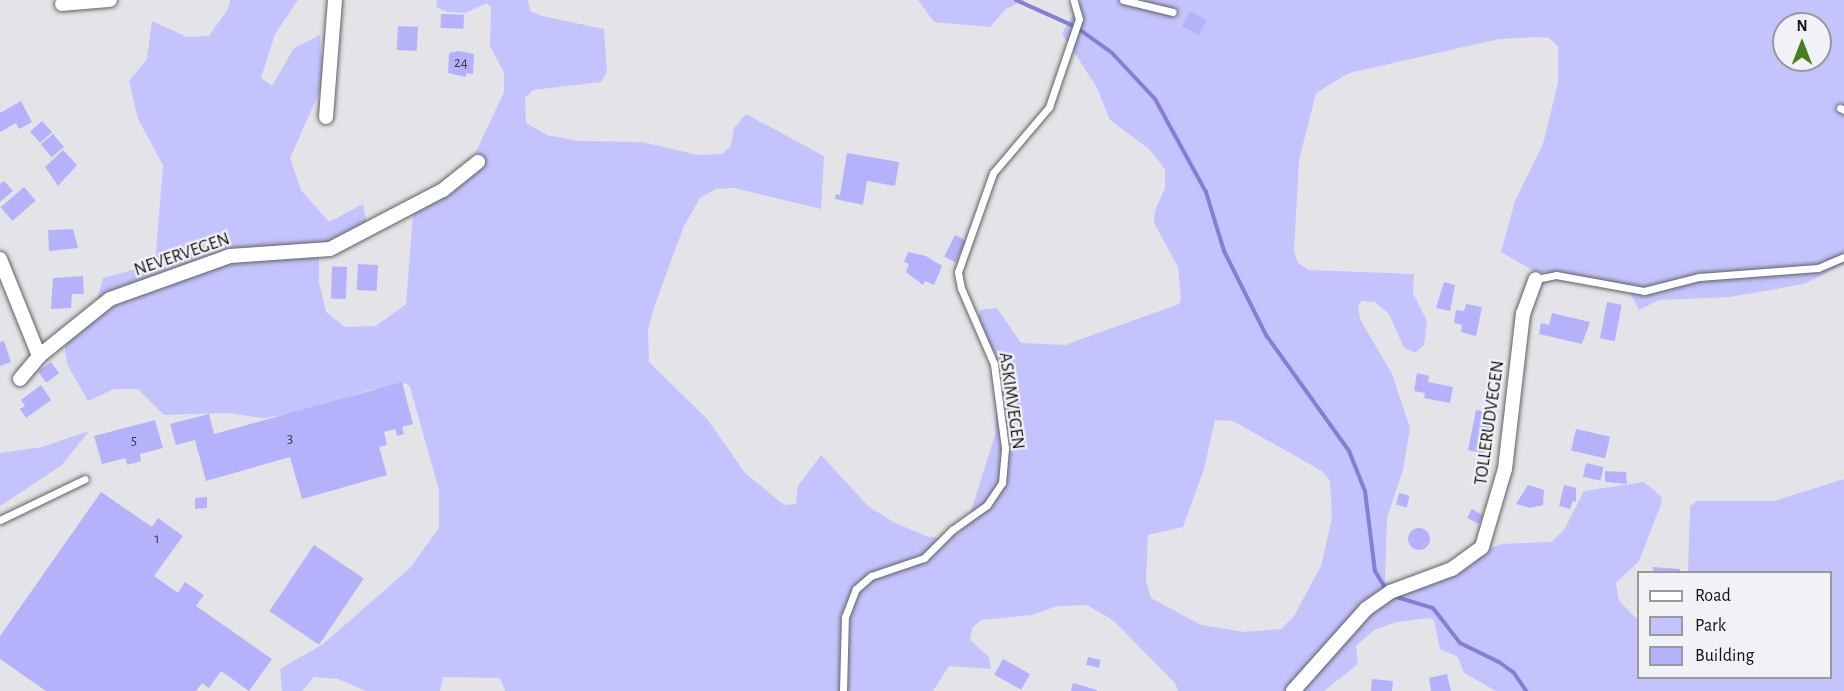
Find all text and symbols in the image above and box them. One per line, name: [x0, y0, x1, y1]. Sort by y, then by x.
north arrow: [1772, 12, 1832, 72]
text: N: [1796, 18, 1808, 34]
house number: 24: [454, 54, 468, 72]
street label: NEVERVEGEN: [131, 229, 233, 281]
street label: ASKIMVEGEN: [993, 351, 1029, 451]
street label: TOLLERUDVEGEN: [1471, 359, 1509, 487]
house number: 3: [287, 430, 293, 448]
house number: 5: [131, 432, 137, 450]
house number: 1: [154, 530, 160, 548]
legend: [1637, 571, 1832, 679]
text: Road: [1695, 587, 1731, 605]
text: Park: [1695, 617, 1726, 635]
text: Building: [1695, 647, 1754, 665]

